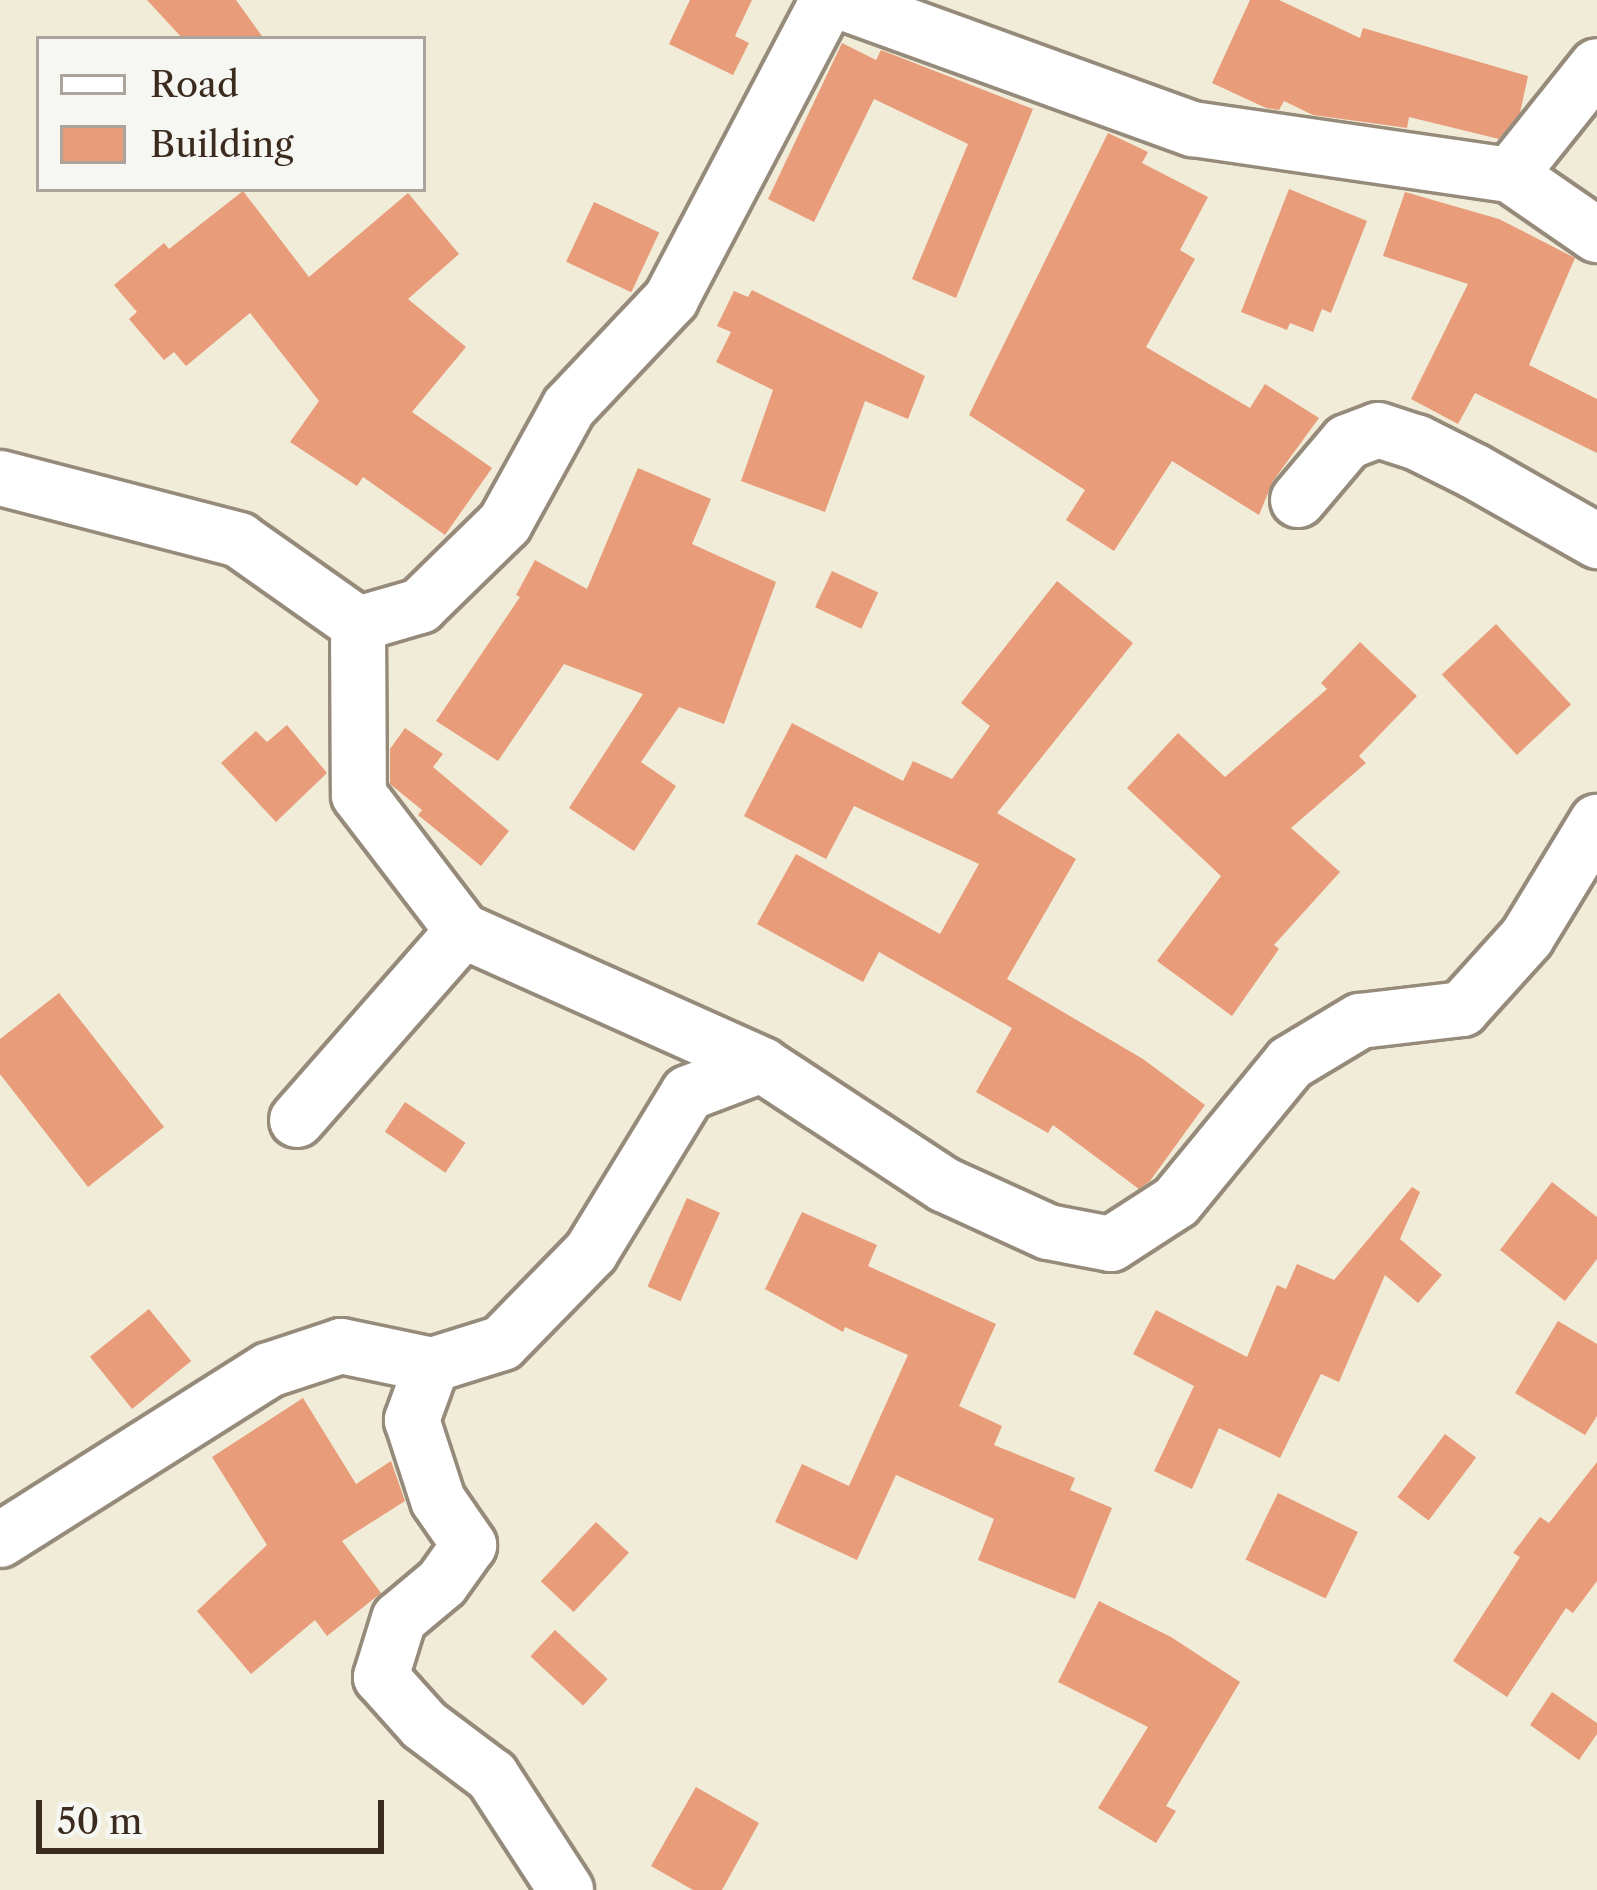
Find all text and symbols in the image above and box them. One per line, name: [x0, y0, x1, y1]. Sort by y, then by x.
legend: [36, 36, 426, 192]
text: Road: [150, 62, 239, 106]
text: Building: [150, 122, 293, 166]
scale bar: [42, 1776, 390, 1850]
text: 50 m: [57, 1799, 142, 1843]

